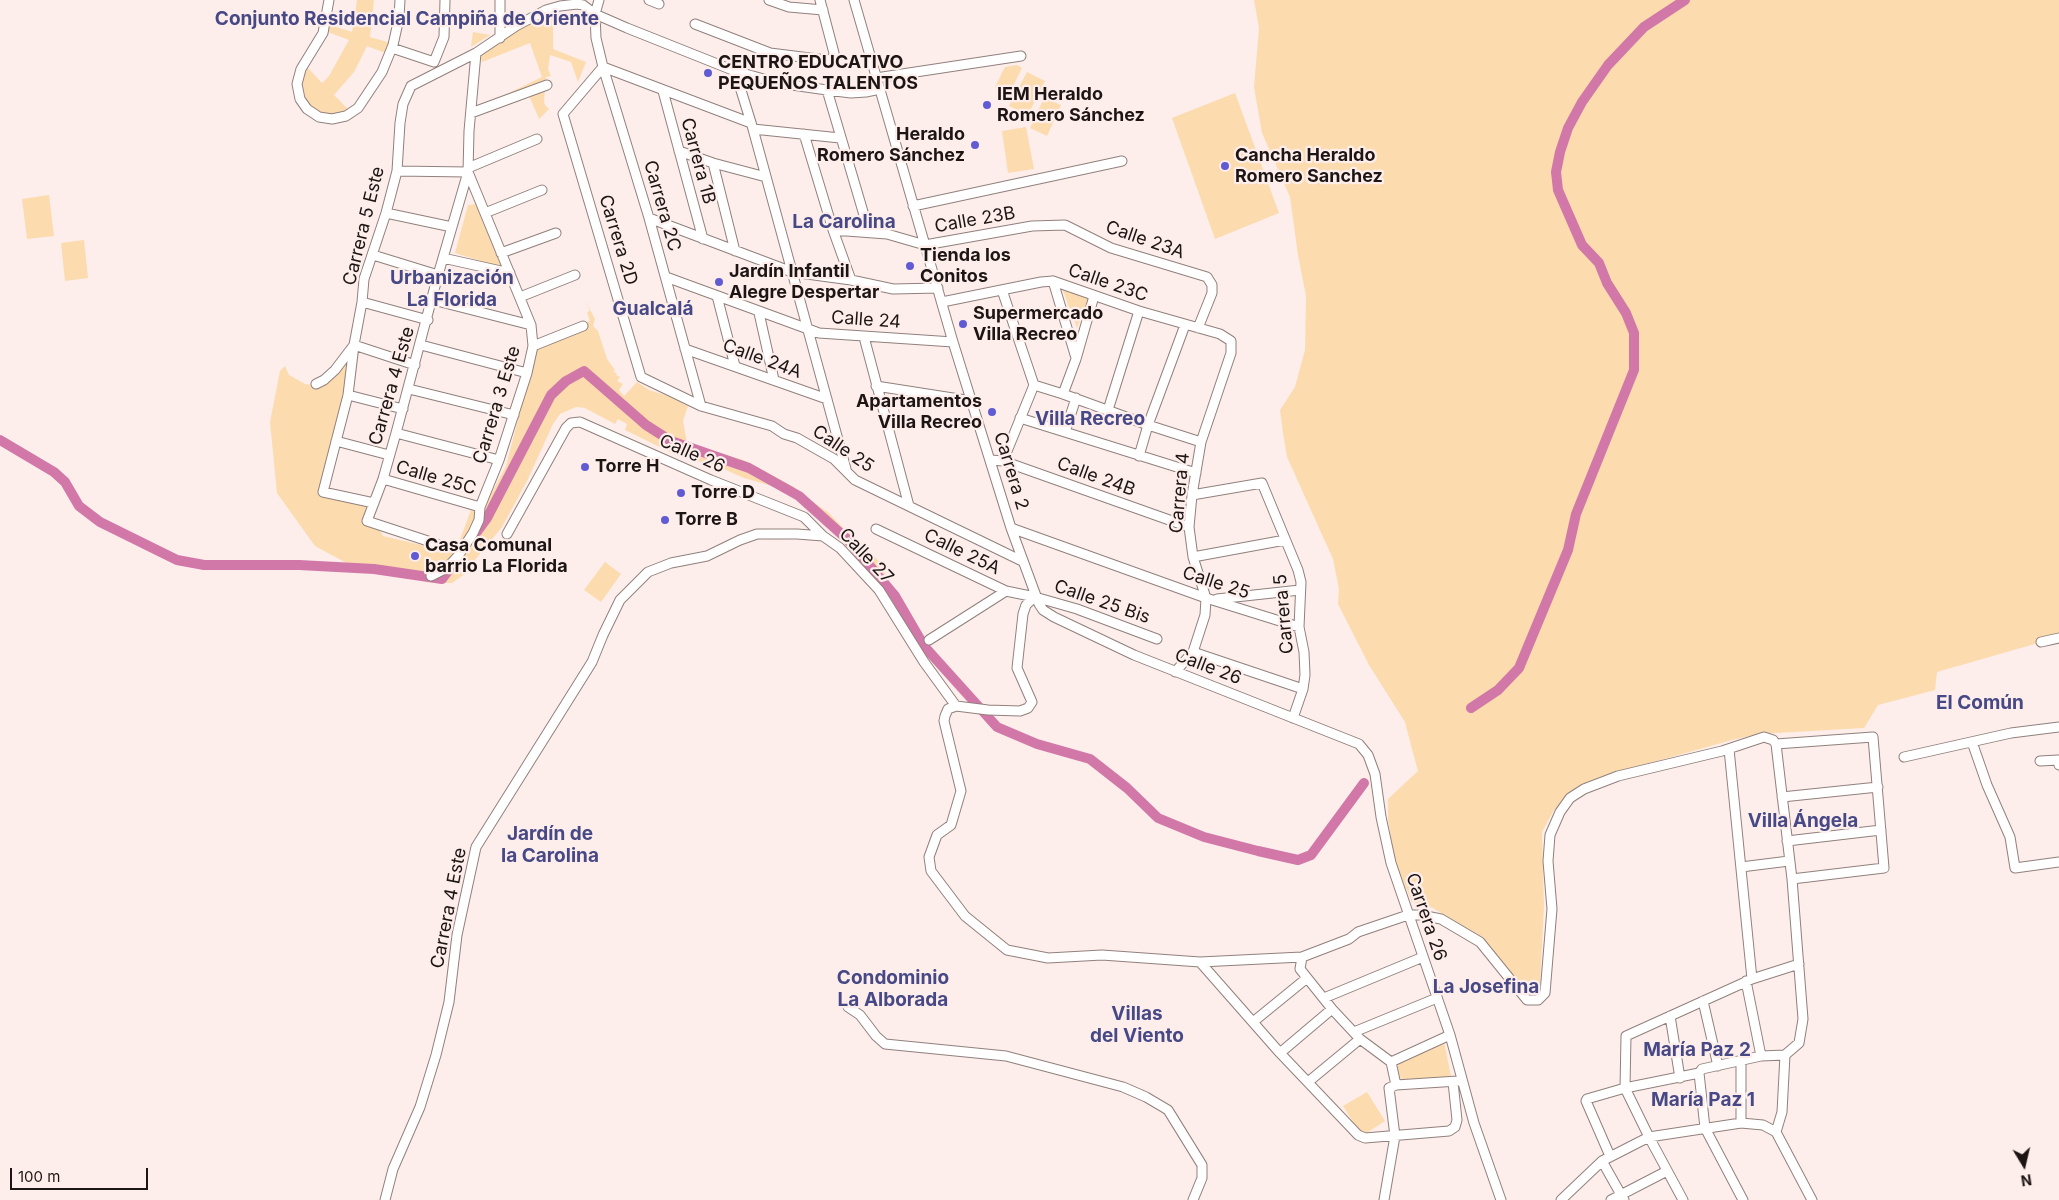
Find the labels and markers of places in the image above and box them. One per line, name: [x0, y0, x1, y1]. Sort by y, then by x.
place label: CENTRO EDUCATIVO PEQUEÑOS TALENTOS: [718, 52, 918, 94]
marker: CENTRO EDUCATIVO PEQUEÑOS TALENTOS: [702, 67, 714, 79]
place label: IEM Heraldo Romero Sánchez: [997, 84, 1145, 126]
marker: IEM Heraldo Romero Sánchez: [981, 99, 993, 111]
place label: Heraldo Romero Sánchez: [817, 124, 965, 166]
marker: Heraldo Romero Sánchez: [969, 139, 981, 151]
place label: Cancha Heraldo Romero Sanchez: [1235, 145, 1383, 188]
marker: Cancha Heraldo Romero Sanchez: [1219, 160, 1231, 172]
place label: Tienda los Conitos: [920, 245, 1011, 288]
marker: Tienda los Conitos: [904, 260, 916, 272]
place label: Jardín Infantil Alegre Despertar: [729, 261, 879, 304]
marker: Jardín Infantil Alegre Despertar: [713, 276, 725, 288]
place label: Supermercado Villa Recreo: [973, 303, 1103, 346]
marker: Supermercado Villa Recreo: [957, 318, 969, 330]
place label: Apartamentos Villa Recreo: [856, 391, 982, 434]
marker: Apartamentos Villa Recreo: [986, 406, 998, 418]
place label: Torre H: [595, 456, 659, 478]
marker: Torre H: [579, 461, 591, 473]
place label: Torre D: [691, 482, 755, 504]
marker: Torre D: [675, 487, 687, 499]
place label: Torre B: [675, 509, 738, 531]
marker: Torre B: [659, 514, 671, 526]
place label: Casa Comunal barrio La Florida: [425, 535, 568, 578]
marker: Casa Comunal barrio La Florida: [409, 550, 421, 562]

